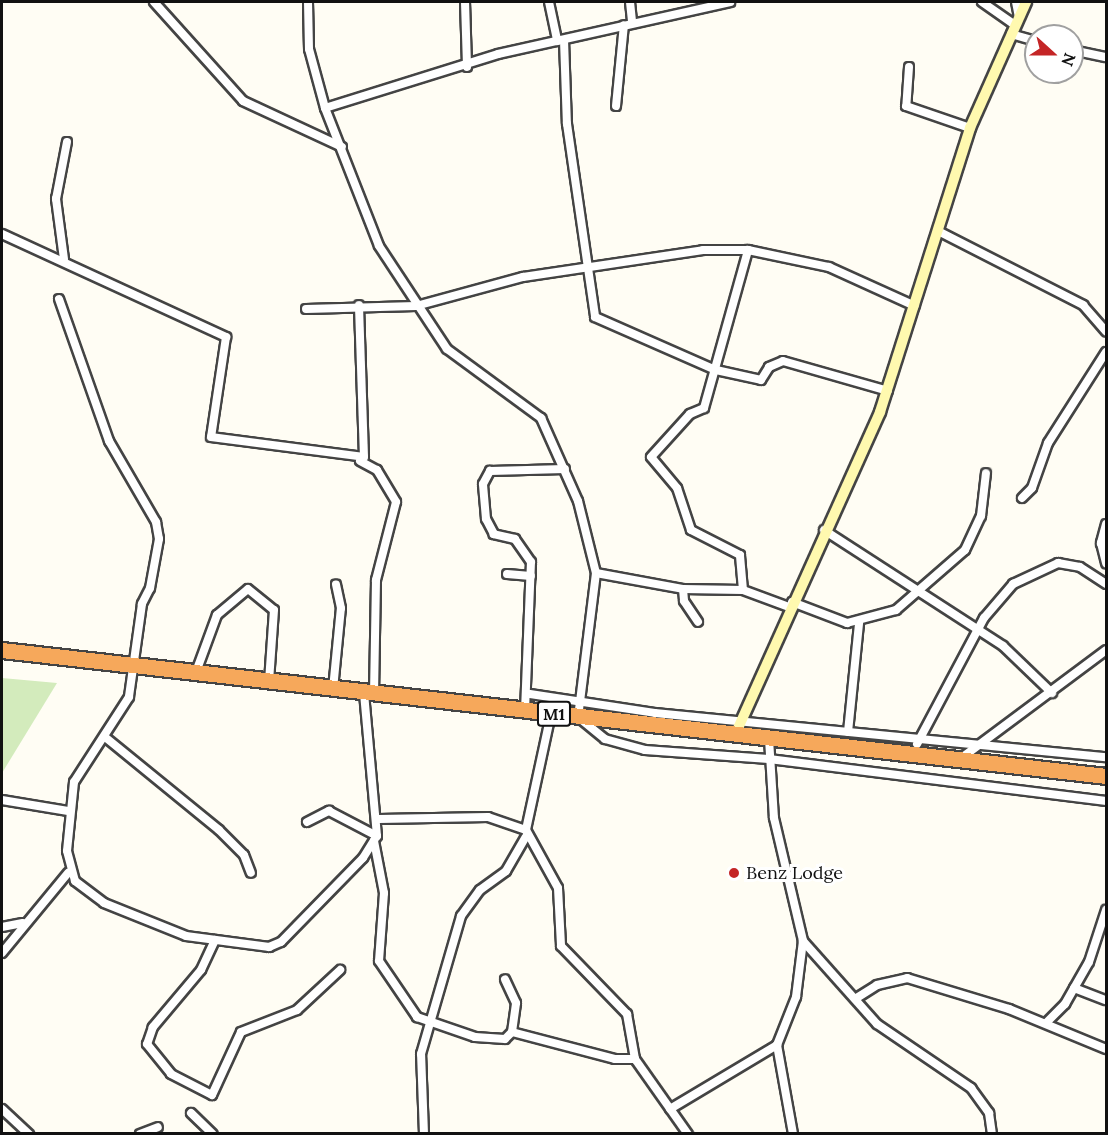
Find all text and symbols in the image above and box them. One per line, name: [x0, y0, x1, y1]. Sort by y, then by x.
north arrow: [1024, 24, 1084, 84]
text: N: [1057, 50, 1080, 69]
road number: M1: [536, 701, 572, 727]
place label: Benz Lodge: [746, 862, 843, 884]
marker: Benz Lodge: [727, 866, 741, 880]

